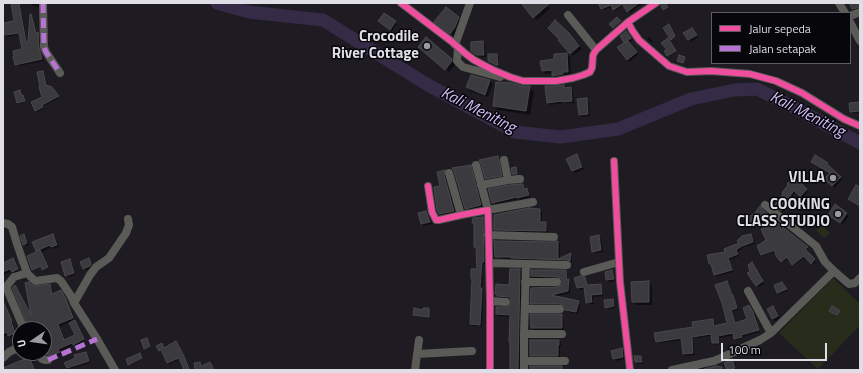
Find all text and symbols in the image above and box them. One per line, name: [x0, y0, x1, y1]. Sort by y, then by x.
legend: [711, 12, 851, 64]
text: Jalur sepeda: [749, 19, 811, 38]
place label: Crocodile River Cottage: [332, 28, 419, 63]
text: Jalan setapak: [749, 39, 816, 58]
marker: Crocodile River Cottage: [422, 41, 432, 51]
water label: Kali Meniting: [437, 84, 519, 138]
water label: Kali Meniting: [766, 88, 848, 142]
place label: VILLA: [788, 169, 825, 187]
marker: VILLA: [828, 173, 838, 183]
place label: COOKING CLASS STUDIO: [737, 196, 830, 231]
marker: COOKING CLASS STUDIO: [833, 209, 843, 219]
north arrow: [12, 321, 52, 361]
scale bar: [723, 335, 829, 361]
text: U: [13, 338, 30, 349]
text: 100 m: [728, 340, 761, 359]

